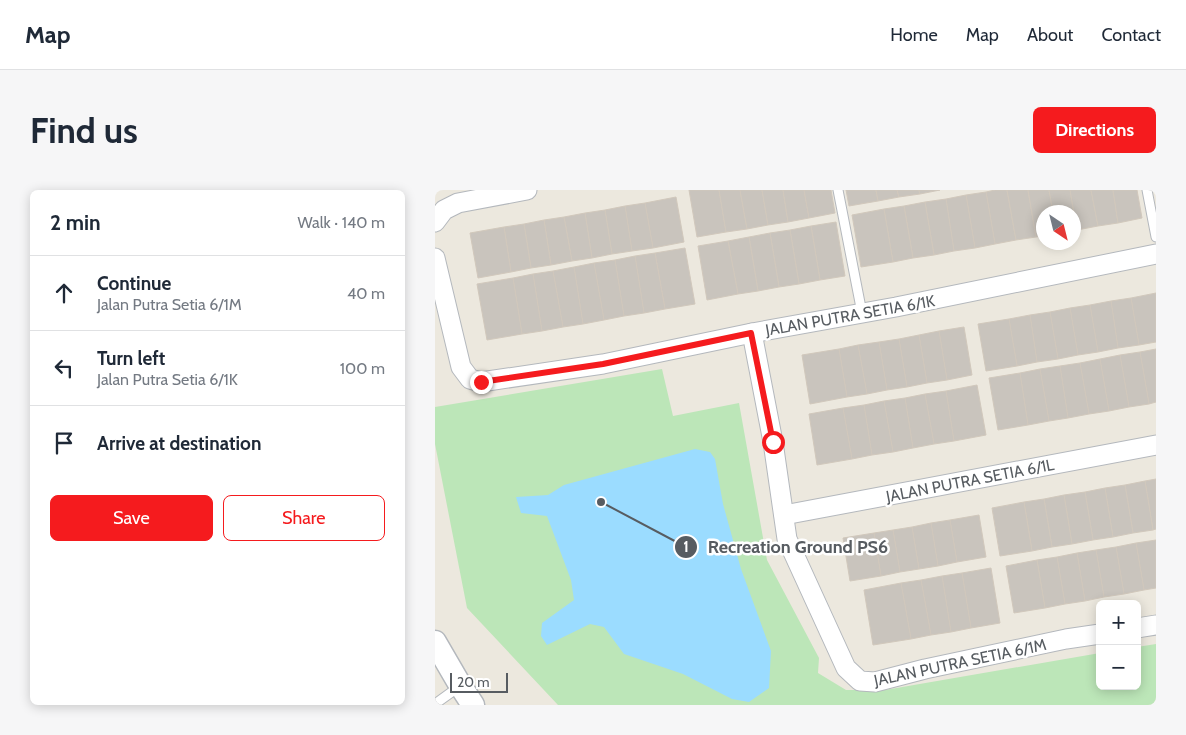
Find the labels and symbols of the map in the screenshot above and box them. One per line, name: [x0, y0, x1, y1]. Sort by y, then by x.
north arrow: [1036, 205, 1081, 250]
street label: JALAN PUTRA SETIA 6/1K: [763, 291, 936, 340]
route end: [470, 371, 493, 394]
route start: [762, 431, 785, 454]
street label: JALAN PUTRA SETIA 6/1L: [883, 455, 1056, 506]
callout: Recreation Ground PS6: [673, 530, 898, 563]
text: Recreation Ground PS6: [708, 536, 888, 558]
text: 1: [683, 538, 689, 556]
street label: JALAN PUTRA SETIA 6/1M: [871, 635, 1048, 690]
scale bar: [450, 670, 507, 693]

